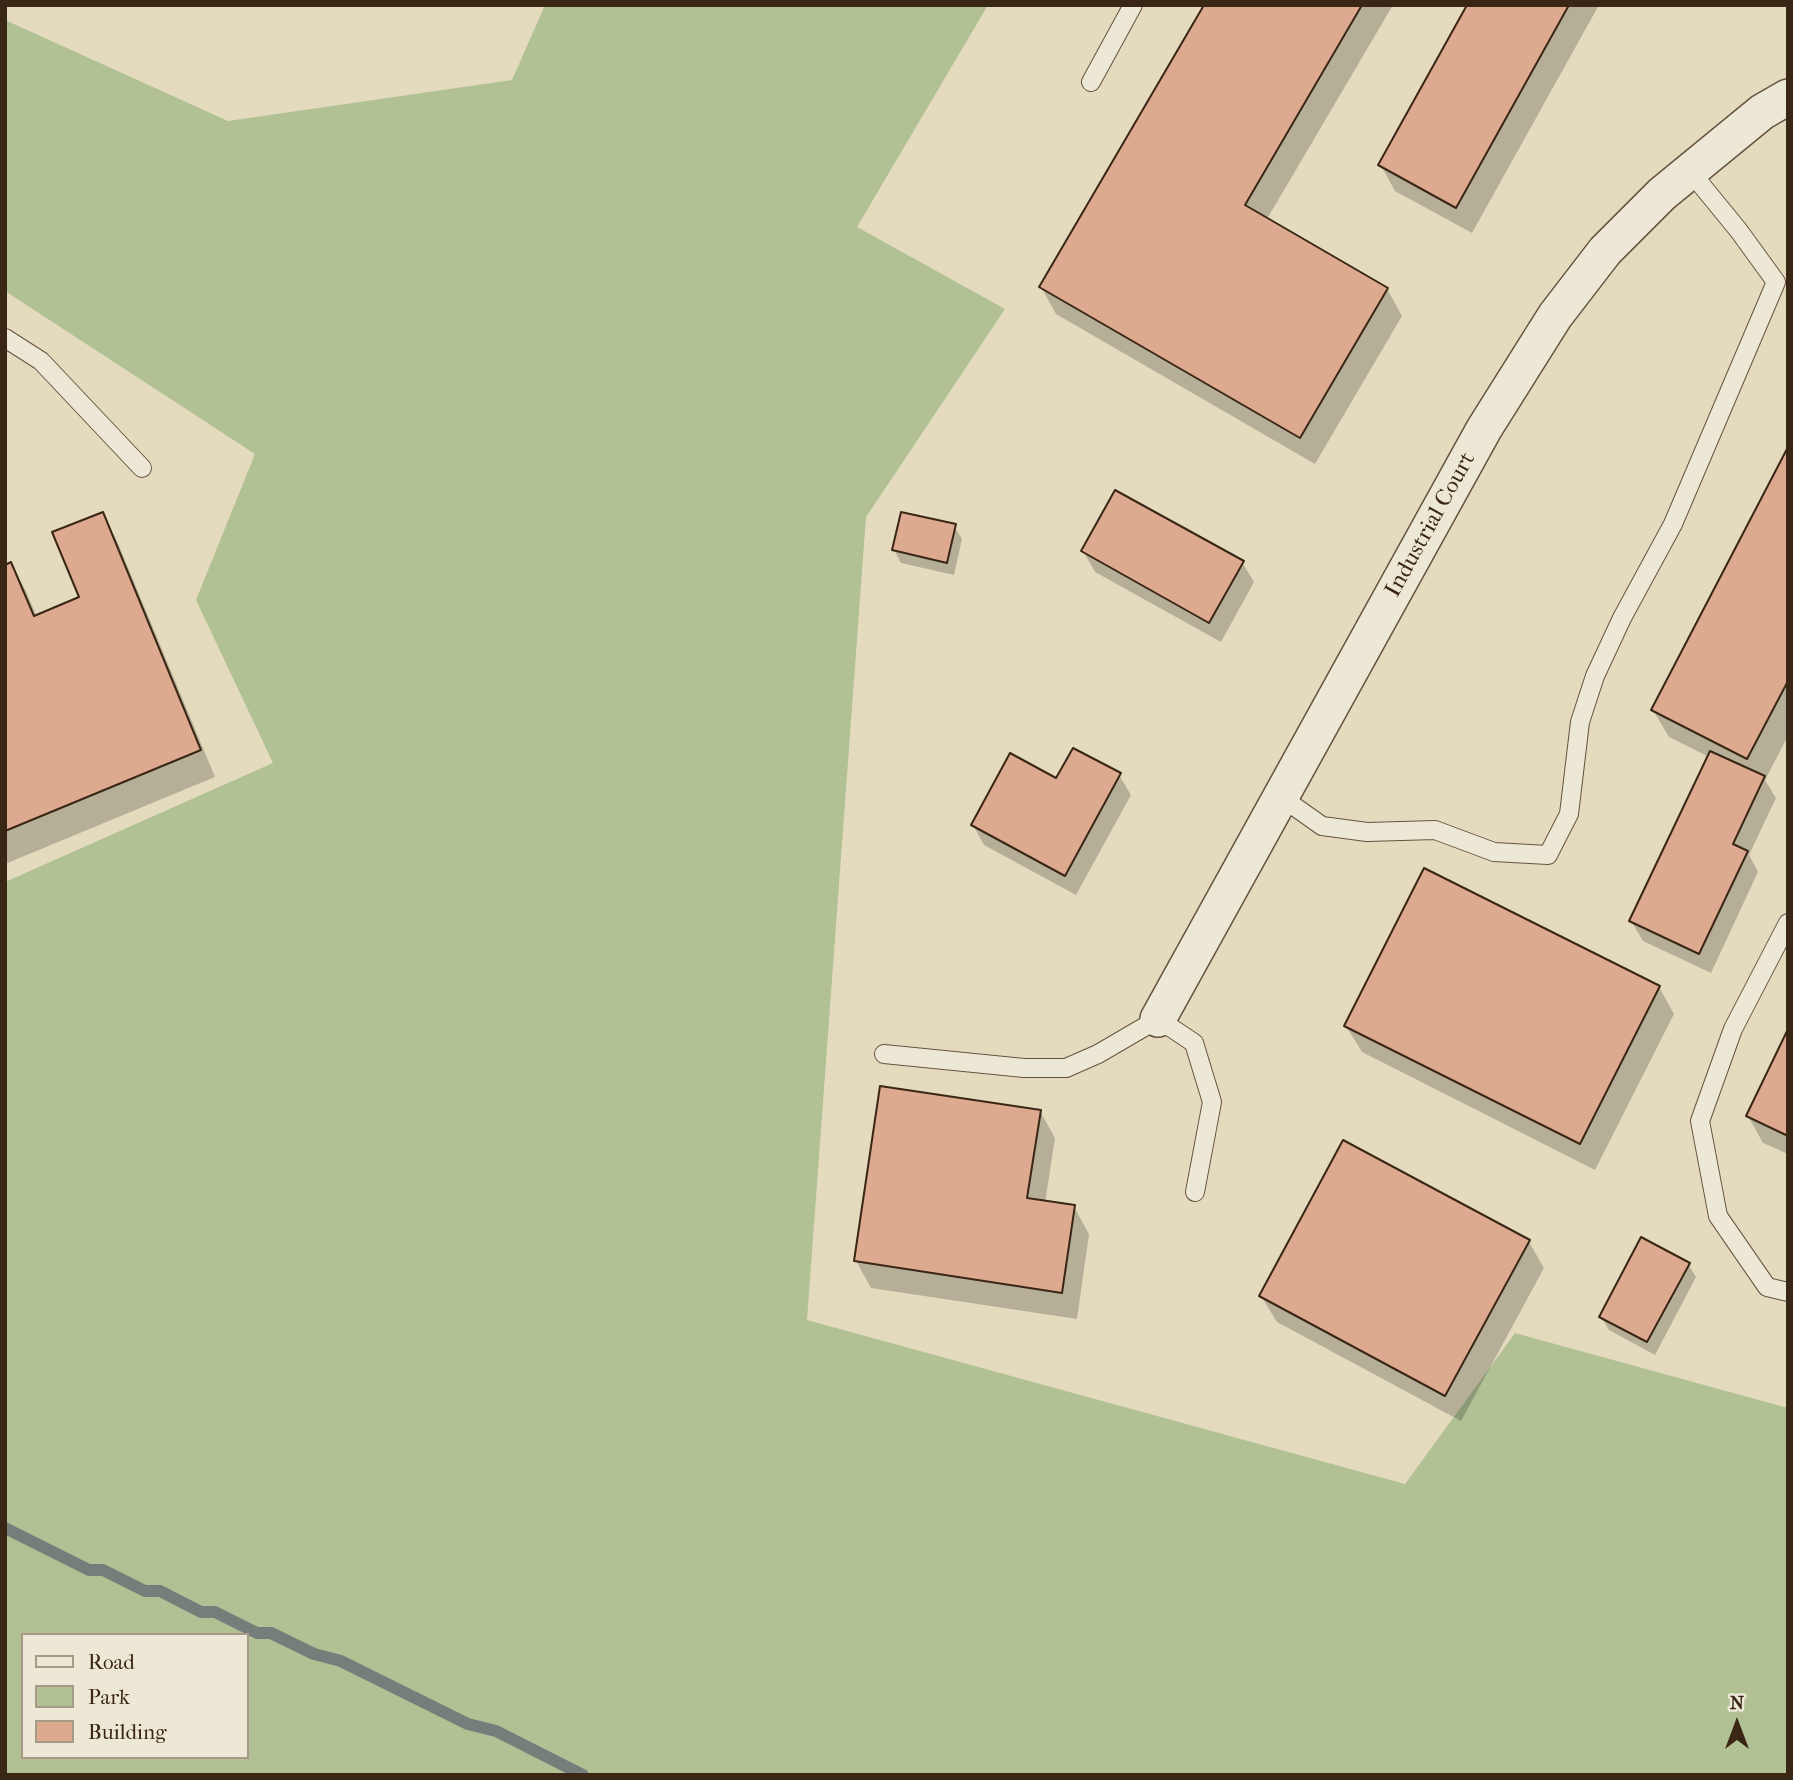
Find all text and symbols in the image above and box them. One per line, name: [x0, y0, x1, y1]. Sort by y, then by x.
street label: Industrial Court: [1380, 448, 1482, 602]
legend: [21, 1633, 248, 1759]
text: Road: [88, 1650, 135, 1674]
text: Park: [88, 1685, 130, 1709]
north arrow: [1702, 1689, 1772, 1759]
text: N: [1730, 1692, 1744, 1714]
text: Building: [88, 1720, 166, 1744]

